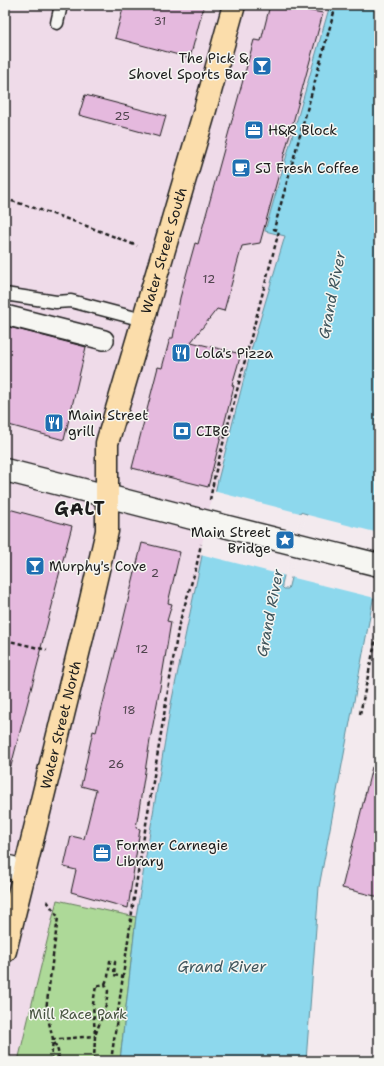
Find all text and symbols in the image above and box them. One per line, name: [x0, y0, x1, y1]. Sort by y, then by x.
house number: 31: [154, 13, 166, 29]
place label: The Pick & Shovel Sports Bar: [128, 49, 248, 83]
bar icon: The Pick & Shovel Sports Bar: [251, 55, 273, 77]
house number: 25: [114, 108, 130, 124]
office icon: H&R Block: [243, 119, 265, 141]
place label: H&R Block: [268, 121, 337, 139]
cafe icon: SJ Fresh Coffee: [230, 157, 252, 179]
place label: SJ Fresh Coffee: [255, 159, 359, 177]
street label: Water Street South: [137, 185, 191, 316]
water label: Grand River: [314, 249, 350, 341]
house number: 12: [203, 271, 215, 287]
restaurant icon: Lola's Pizza: [170, 342, 192, 364]
place label: Lola's Pizza: [195, 344, 273, 362]
place label: Main Street grill: [68, 406, 148, 440]
restaurant icon: Main Street grill: [43, 412, 65, 434]
bank icon: CIBC: [171, 420, 193, 442]
place label: CIBC: [196, 422, 229, 440]
district label: GALT: [54, 497, 106, 521]
place label: Main Street Bridge: [191, 523, 271, 557]
place icon: Main Street Bridge: [274, 529, 296, 551]
bar icon: Murphy's Cove: [24, 555, 46, 577]
place label: Murphy's Cove: [49, 557, 147, 575]
house number: 2: [151, 565, 159, 581]
water label: Grand River: [252, 567, 288, 659]
house number: 12: [136, 641, 148, 657]
street label: Water Street North: [36, 659, 85, 791]
house number: 18: [122, 702, 136, 718]
house number: 26: [108, 756, 124, 772]
place label: Former Carnegie Library: [116, 836, 228, 870]
office icon: Former Carnegie Library: [91, 842, 113, 864]
water label: Grand River: [178, 957, 267, 977]
park label: Mill Race Park: [29, 1005, 127, 1023]

